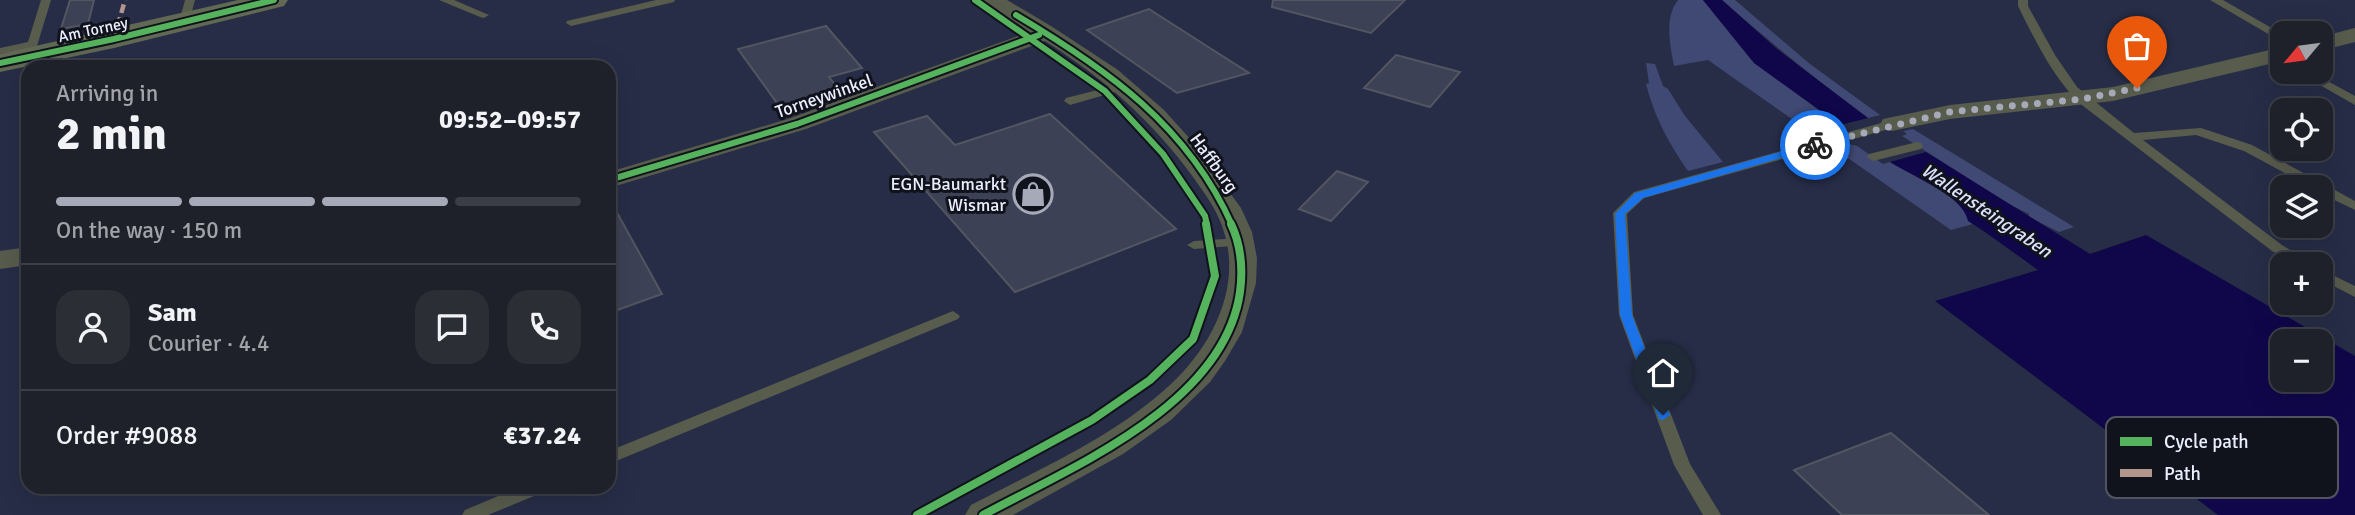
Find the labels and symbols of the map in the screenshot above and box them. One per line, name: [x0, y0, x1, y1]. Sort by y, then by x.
street label: Am Torney: [56, 13, 130, 47]
pin: [2107, 16, 2167, 88]
north arrow: [2270, 21, 2333, 84]
street label: Torneywinkel: [773, 69, 875, 123]
courier: [1780, 110, 1850, 180]
street label: Haffburg: [1185, 129, 1243, 197]
water label: Wallensteingraben: [1917, 158, 2057, 264]
place label: EGN-Baumarkt Wismar: [891, 173, 1006, 216]
shop icon: EGN-Baumarkt Wismar: [1012, 173, 1054, 215]
pin: [1633, 343, 1693, 415]
legend: [2106, 417, 2338, 498]
text: Cycle path: [2164, 430, 2249, 454]
text: Path: [2164, 462, 2201, 486]

